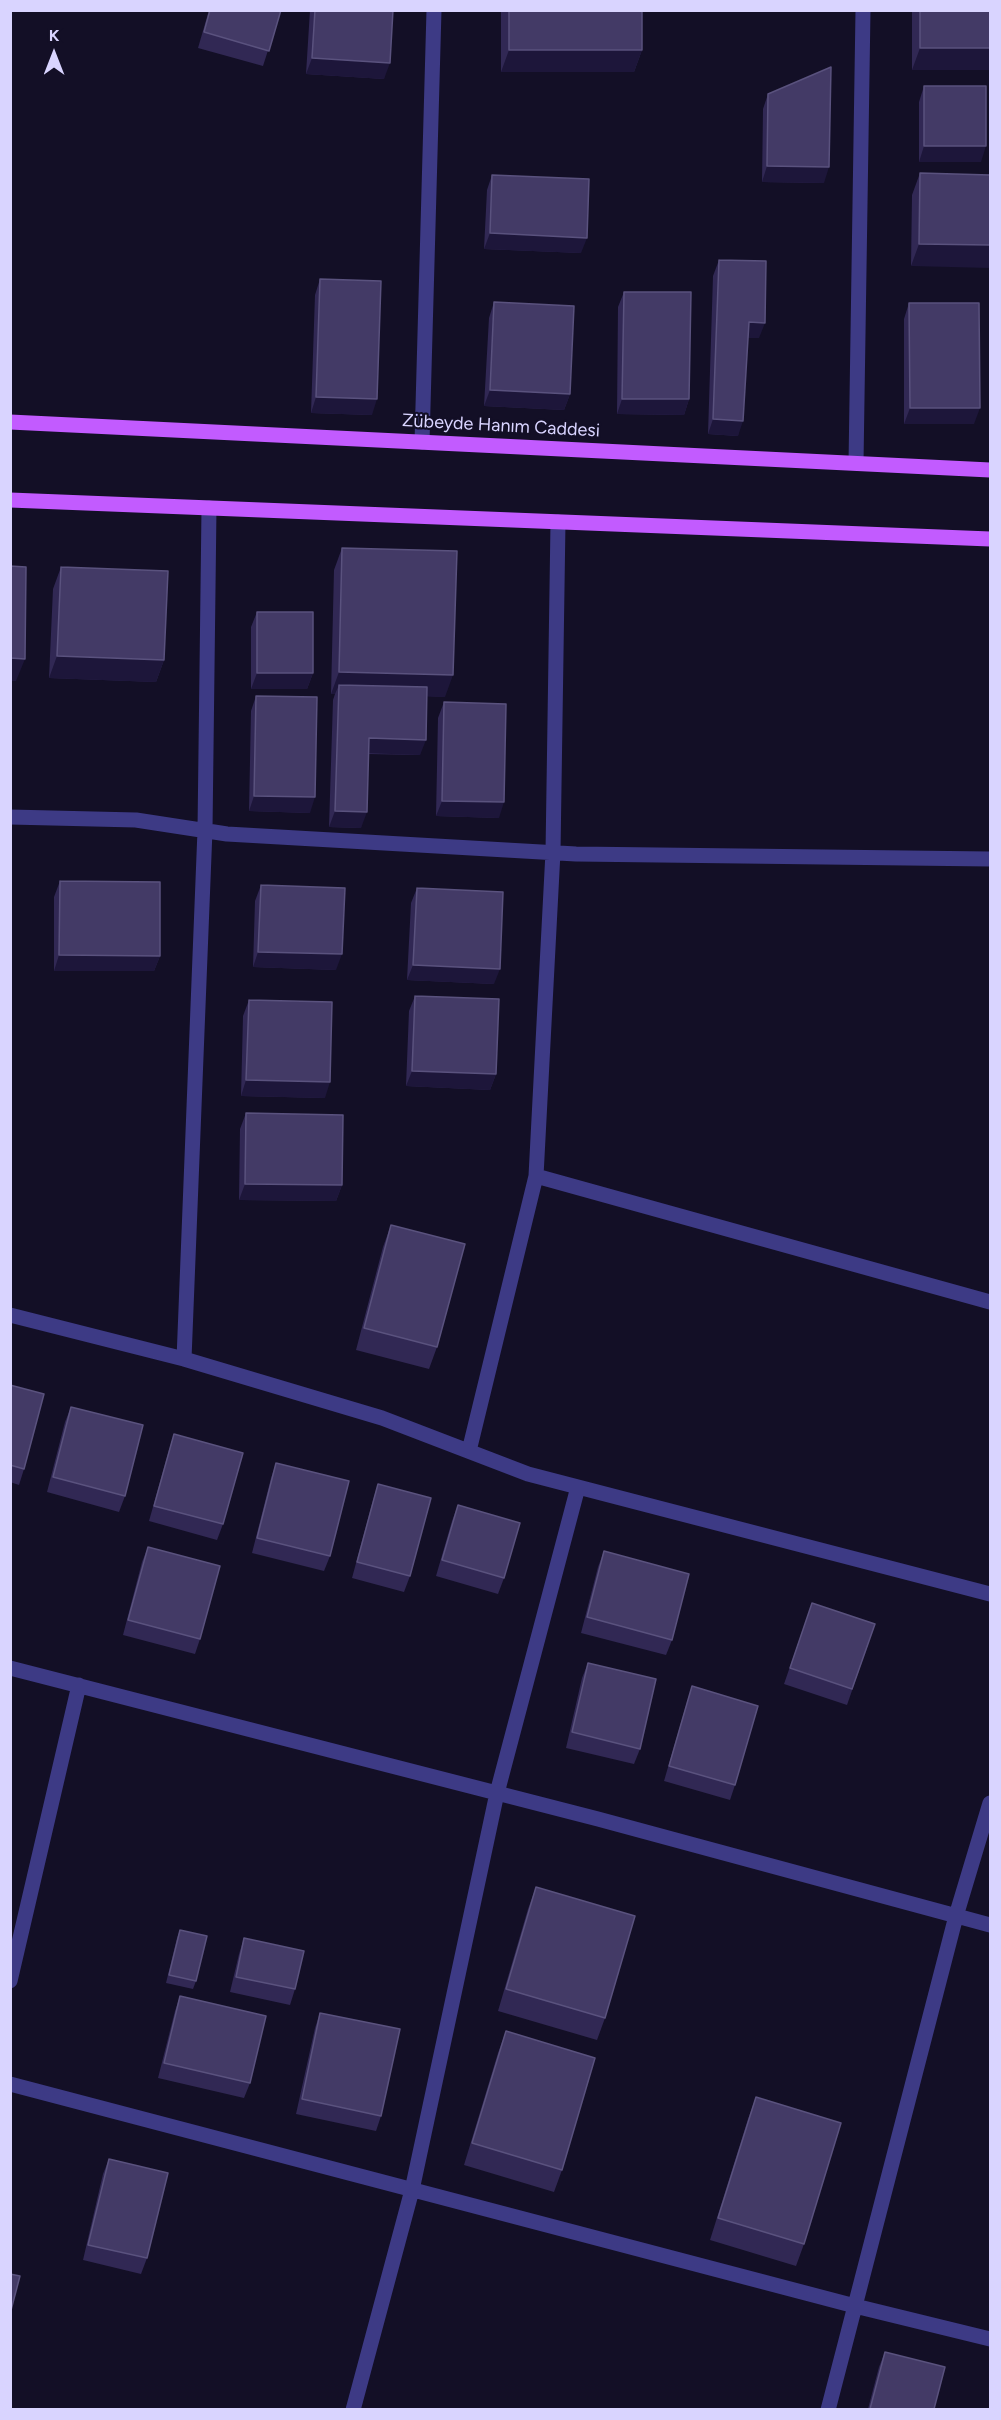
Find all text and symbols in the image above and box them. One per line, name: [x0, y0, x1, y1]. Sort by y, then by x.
north arrow: [24, 24, 84, 84]
text: K: [49, 26, 59, 45]
street label: Zübeyde Hanım Caddesi: [402, 410, 600, 442]

